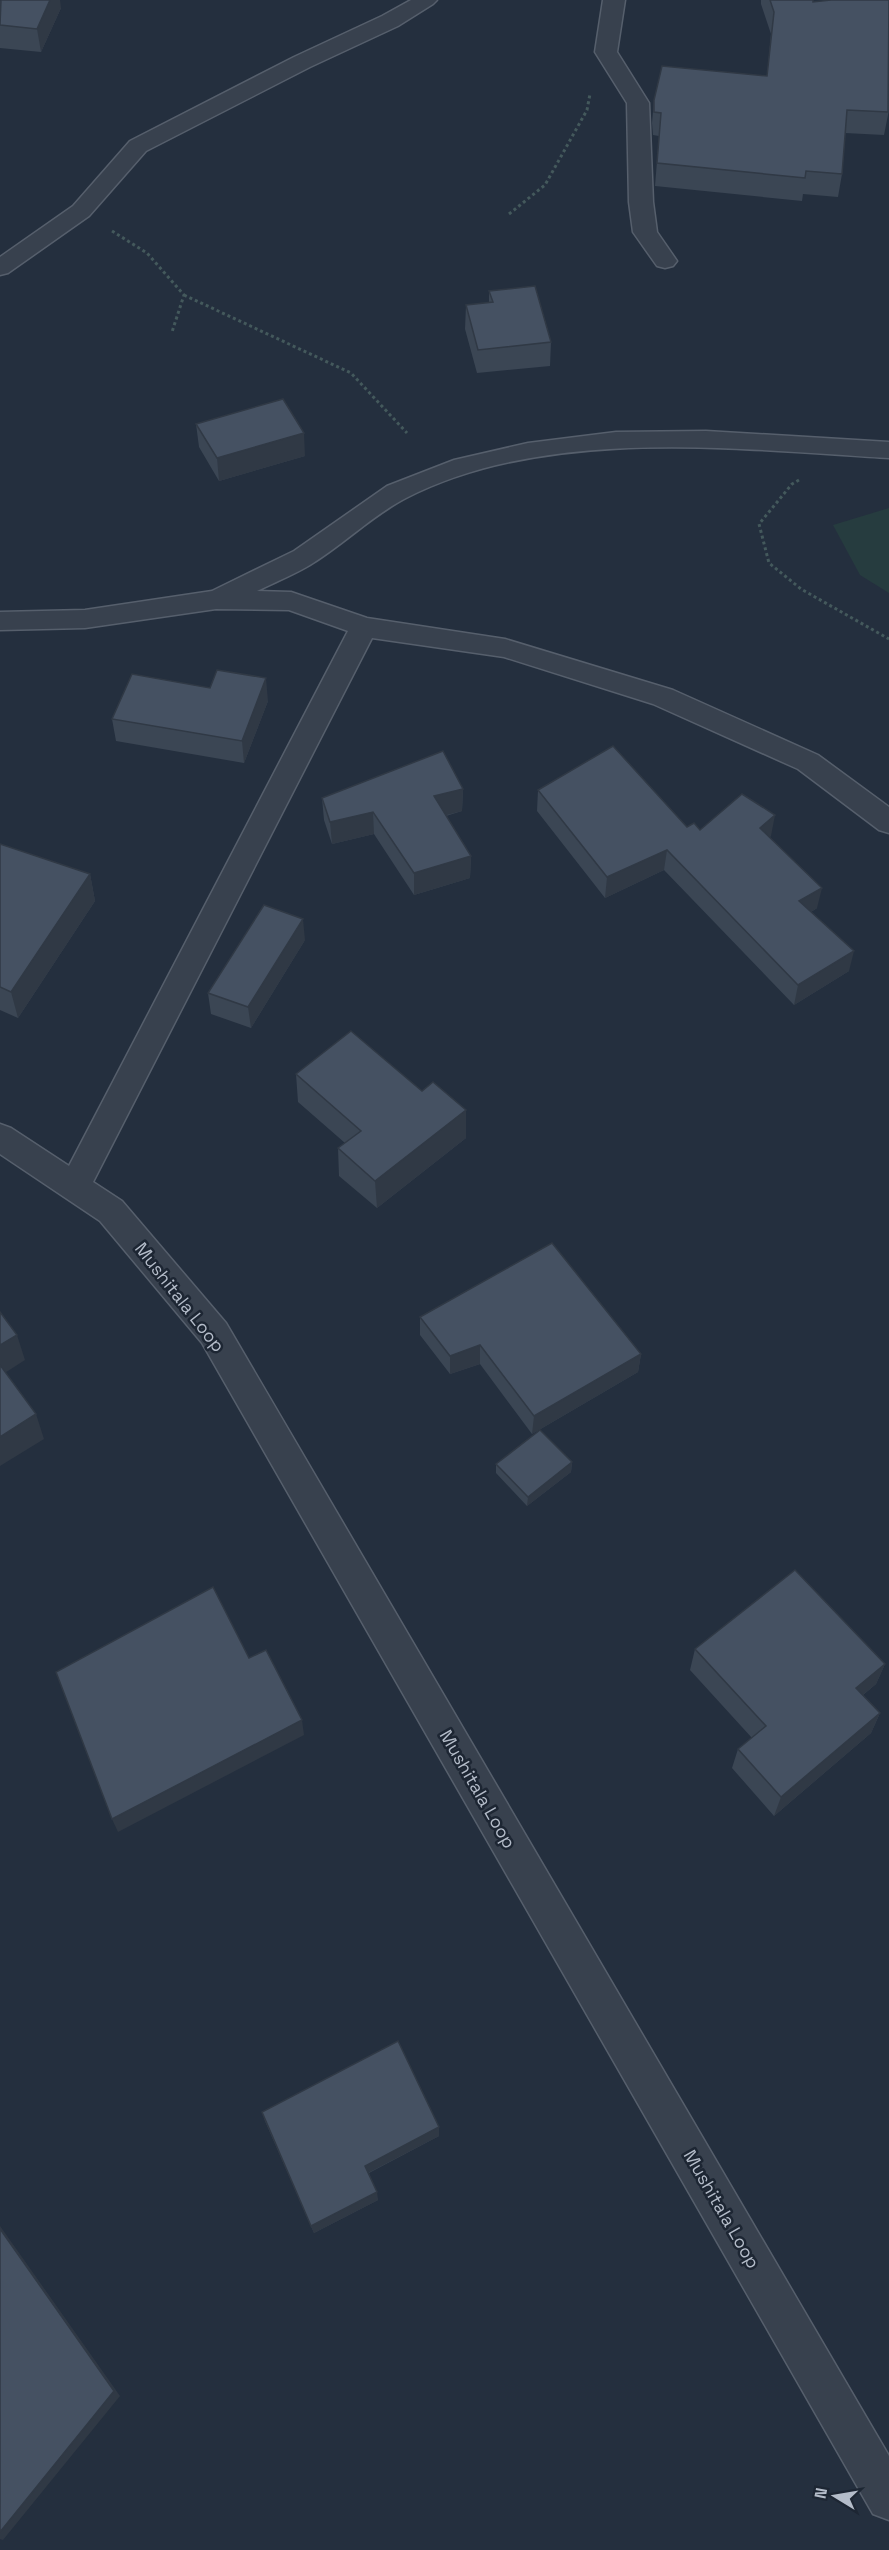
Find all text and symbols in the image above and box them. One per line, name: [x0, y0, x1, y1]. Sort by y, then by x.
street label: Mushitala Loop: [130, 1237, 230, 1357]
street label: Mushitala Loop: [435, 1726, 521, 1852]
street label: Mushitala Loop: [679, 2146, 765, 2272]
north arrow: [805, 2466, 865, 2526]
text: N: [809, 2486, 832, 2501]

